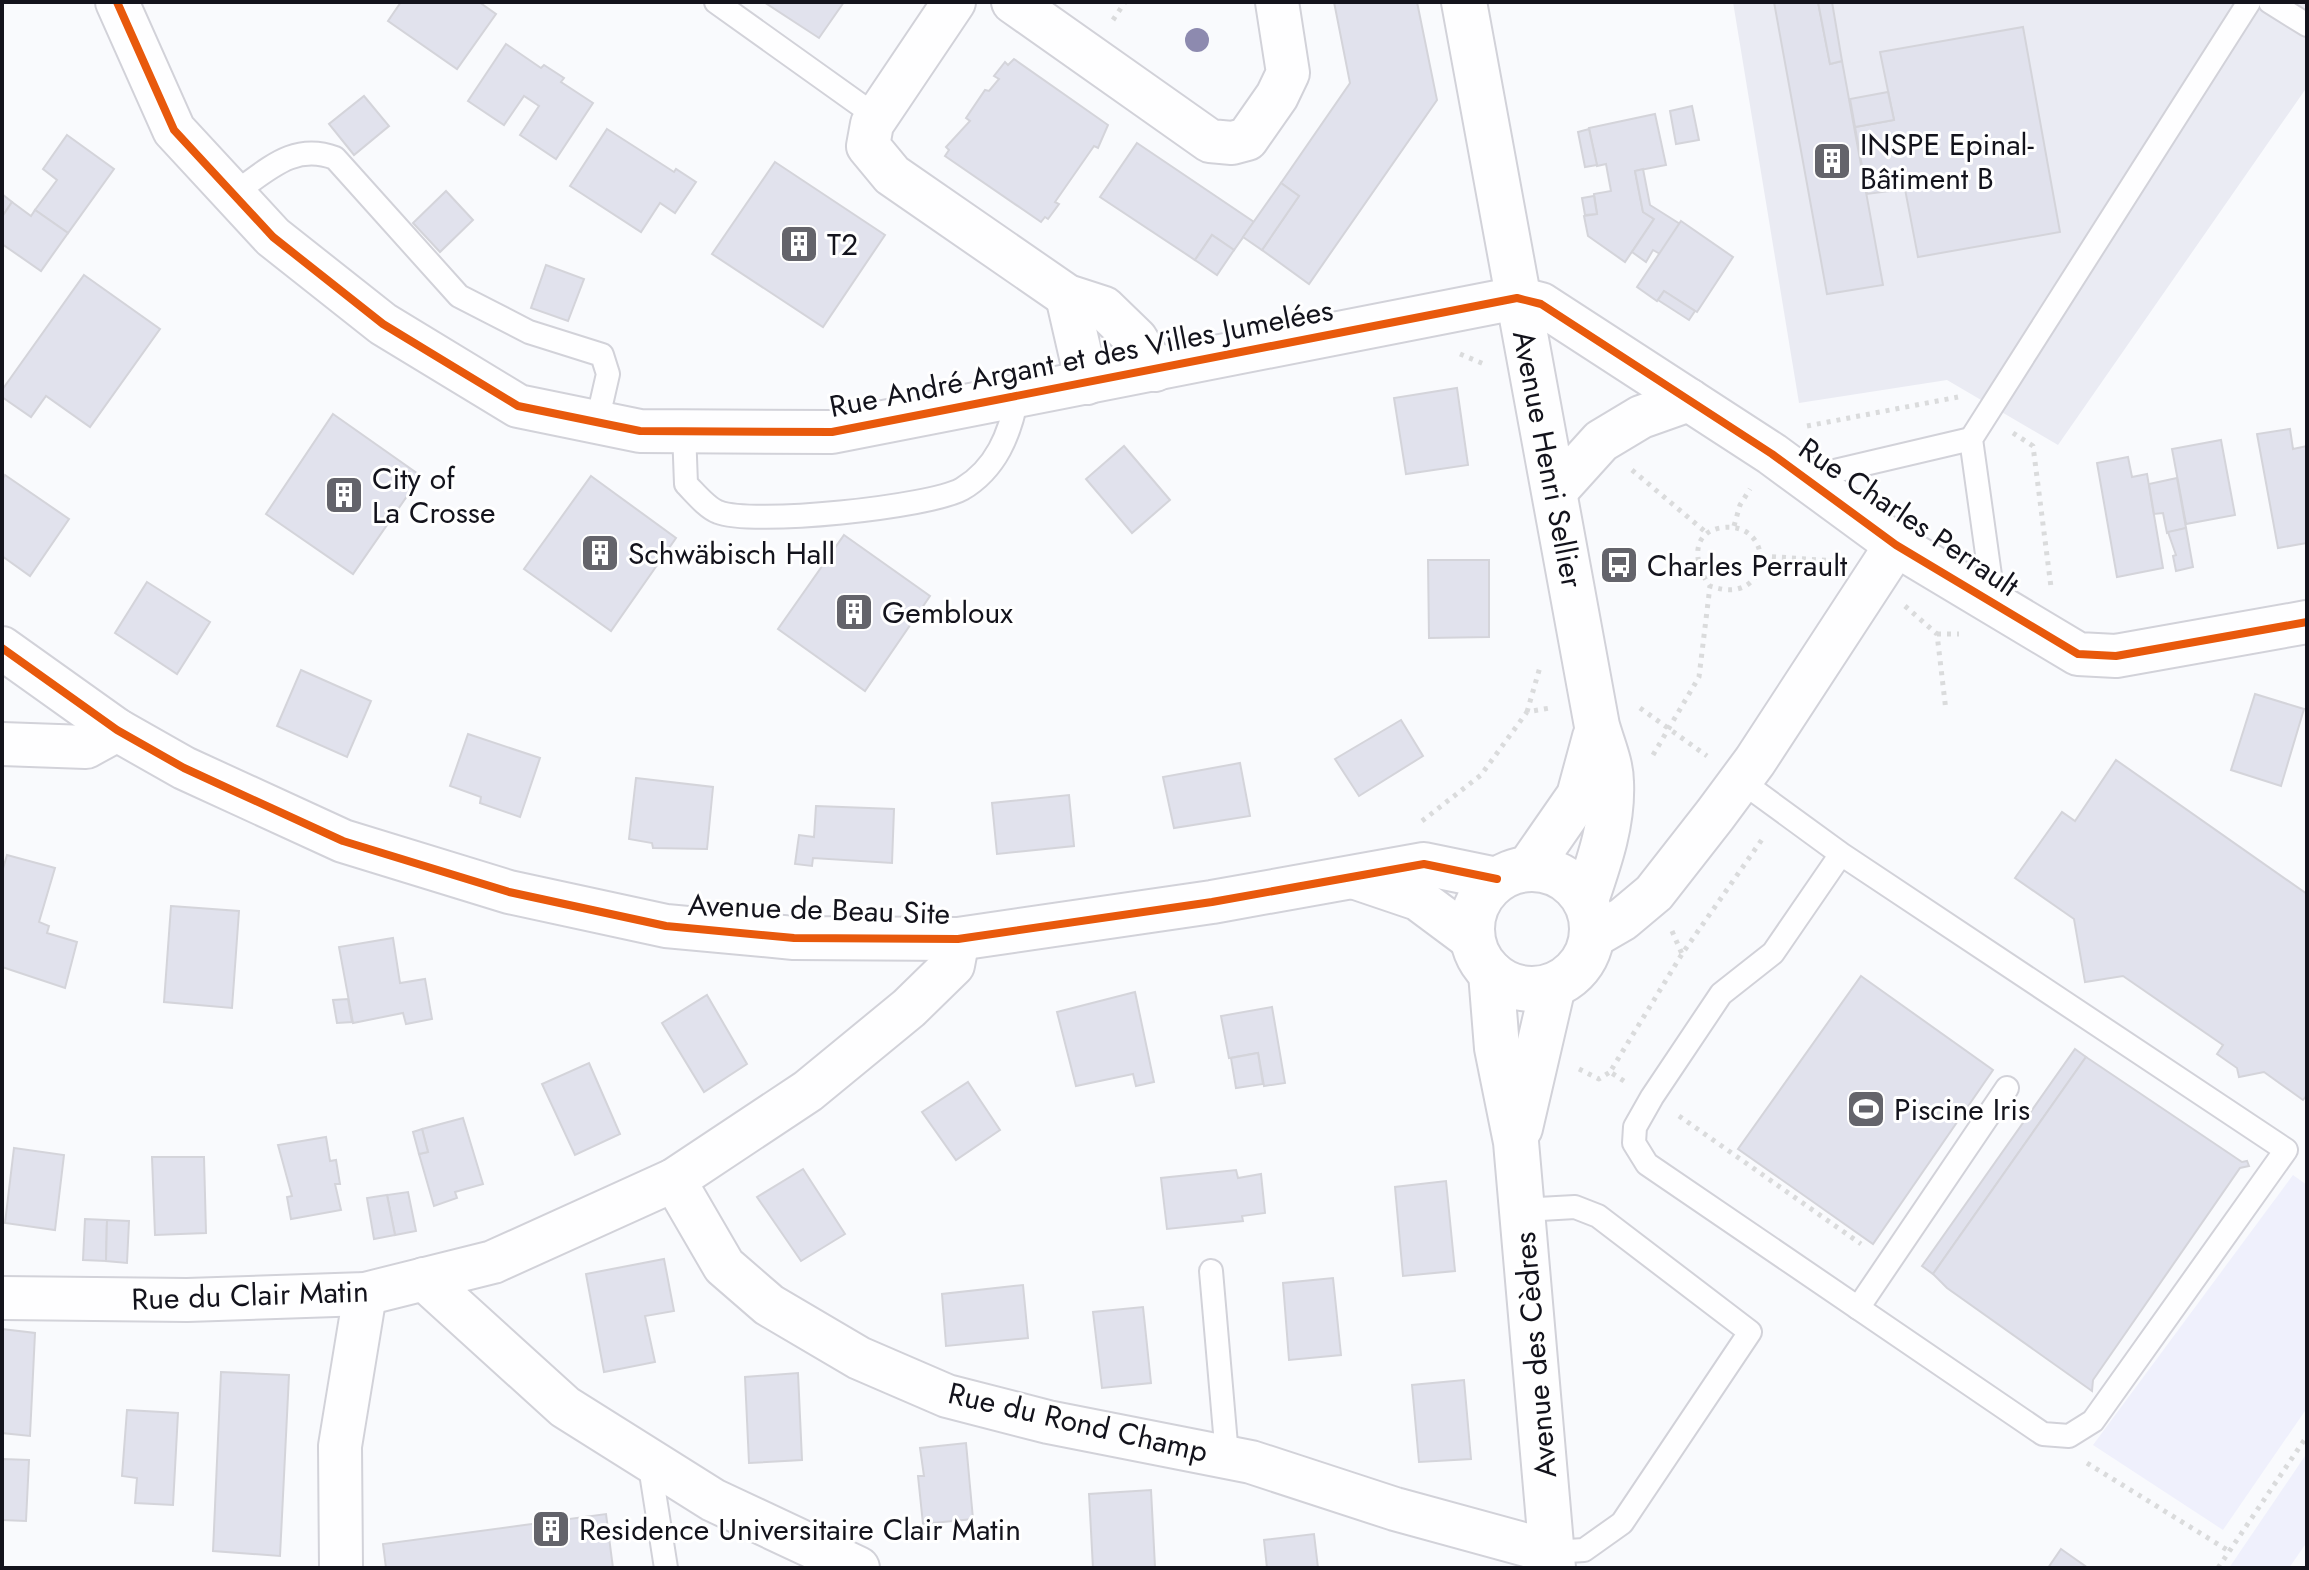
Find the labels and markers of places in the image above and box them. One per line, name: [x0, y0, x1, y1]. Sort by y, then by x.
place label: INSPE Epinal- Bâtiment B: [1860, 123, 2034, 200]
building icon: INSPE Epinal- Bâtiment B: [1811, 140, 1853, 182]
building icon: T2: [778, 223, 820, 265]
place label: T2: [827, 223, 858, 266]
place label: City of La Crosse: [372, 457, 495, 534]
building icon: City of La Crosse: [323, 474, 365, 516]
building icon: Schwäbisch Hall: [579, 532, 621, 574]
place label: Schwäbisch Hall: [628, 532, 835, 575]
bus stop icon: Charles Perrault: [1598, 544, 1640, 586]
place label: Charles Perrault: [1647, 544, 1848, 587]
building icon: Gembloux: [833, 591, 875, 633]
place label: Gembloux: [882, 591, 1013, 634]
sports icon: Piscine Iris: [1845, 1088, 1887, 1130]
place label: Piscine Iris: [1894, 1088, 2030, 1131]
building icon: Residence Universitaire Clair Matin: [530, 1508, 572, 1550]
place label: Residence Universitaire Clair Matin: [579, 1508, 1021, 1551]

